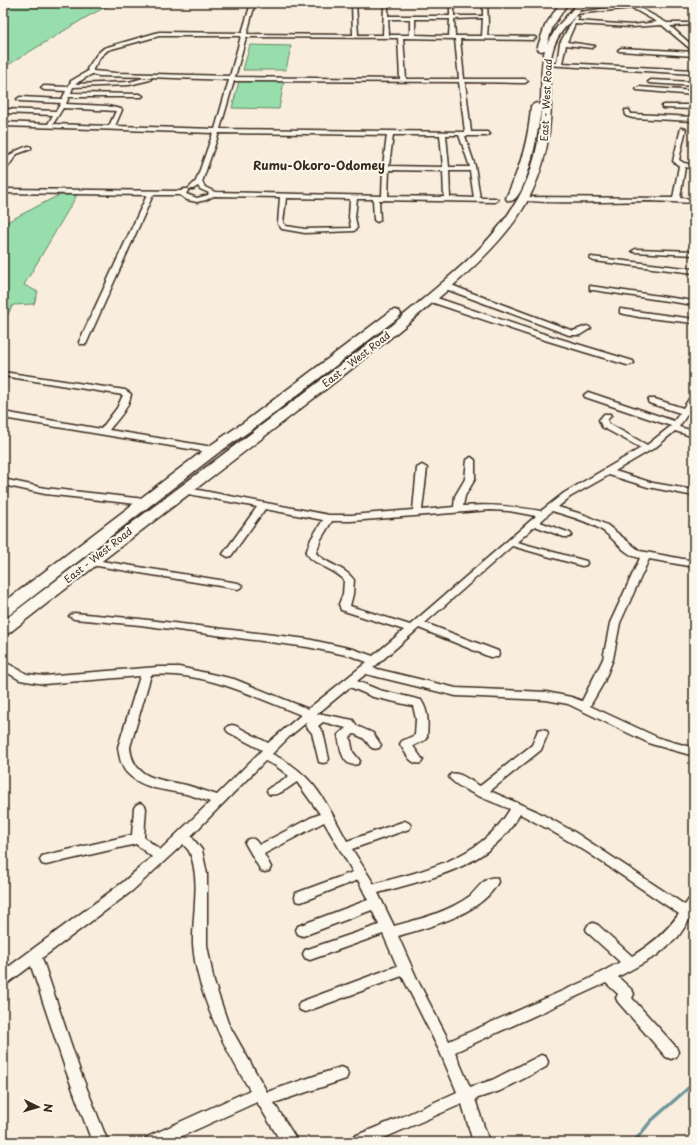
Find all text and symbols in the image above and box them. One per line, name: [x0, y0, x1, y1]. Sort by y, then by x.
street label: East - West Road: [536, 58, 555, 142]
district label: Rumu-Okoro-Odomey: [253, 156, 385, 174]
street label: East - West Road: [318, 327, 393, 390]
street label: East - West Road: [60, 523, 135, 586]
north arrow: [18, 1087, 58, 1127]
text: N: [40, 1103, 57, 1113]

